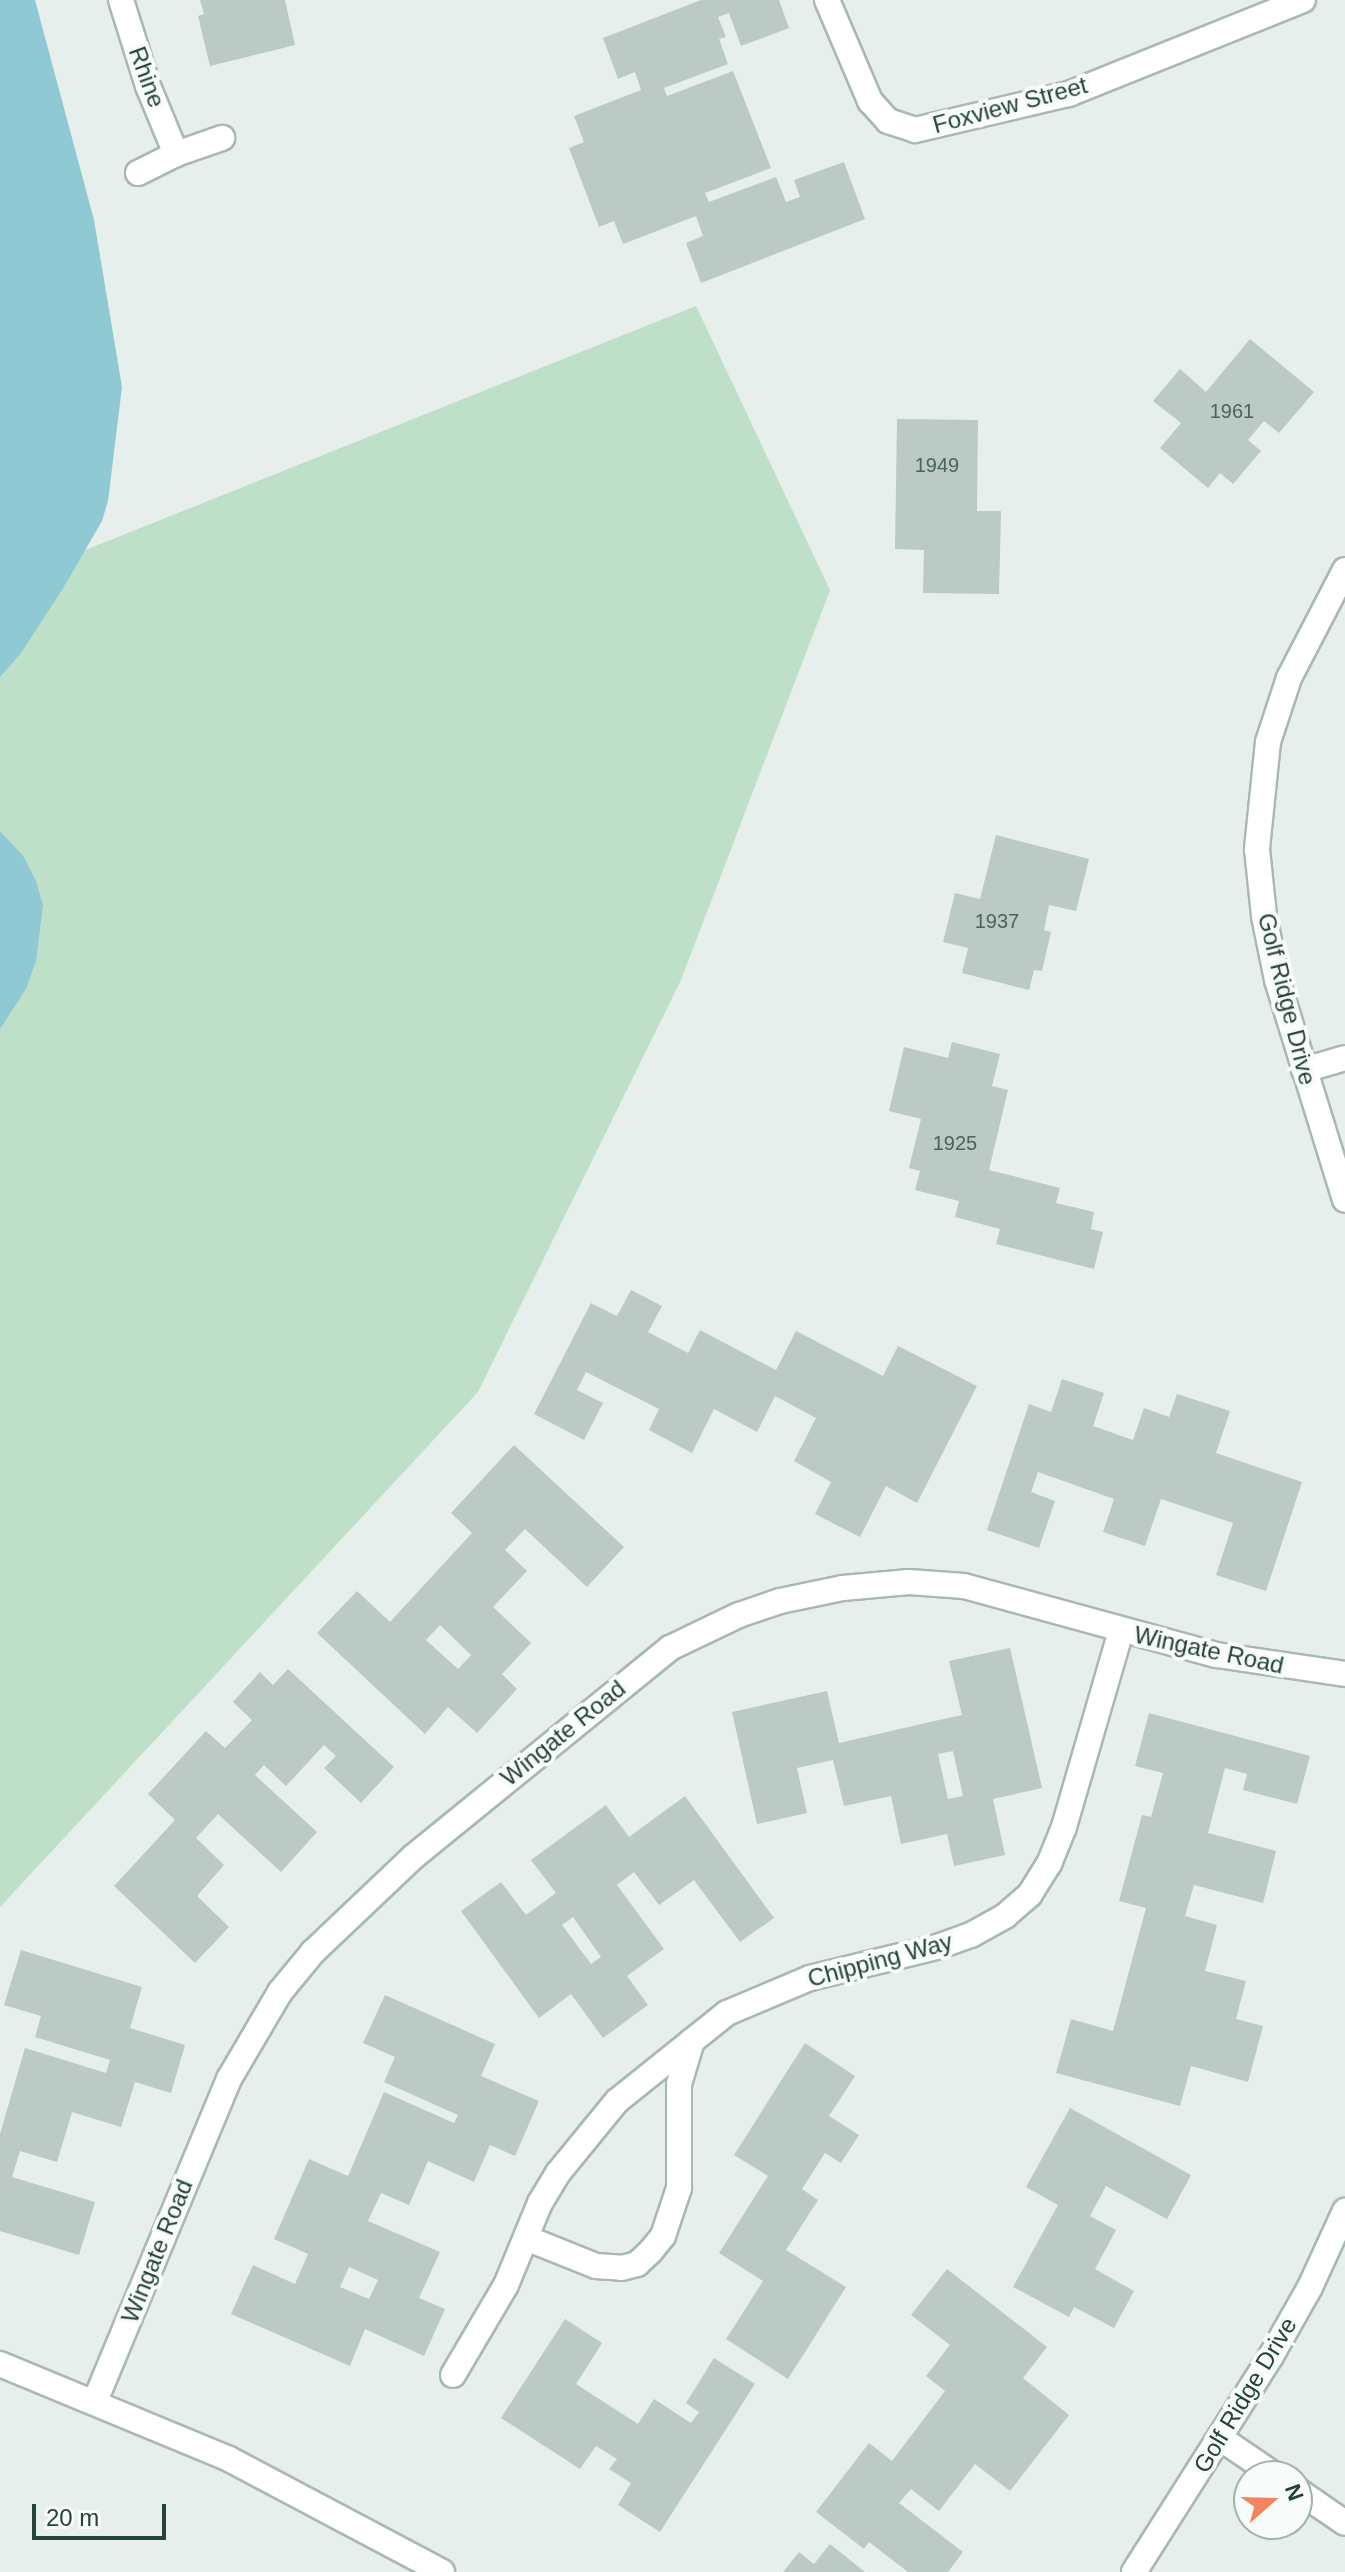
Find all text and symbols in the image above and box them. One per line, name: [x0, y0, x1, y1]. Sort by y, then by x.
street label: Rhine: [123, 43, 171, 111]
street label: Foxview Street: [930, 71, 1090, 139]
house number: 1961: [1210, 399, 1254, 423]
house number: 1949: [915, 453, 959, 477]
house number: 1937: [975, 909, 1019, 933]
street label: Golf Ridge Drive: [1252, 910, 1322, 1088]
house number: 1925: [933, 1131, 977, 1155]
street label: Wingate Road: [1132, 1620, 1286, 1680]
street label: Wingate Road: [495, 1674, 631, 1792]
street label: Chipping Way: [805, 1927, 955, 1993]
street label: Wingate Road: [115, 2175, 199, 2327]
street label: Golf Ridge Drive: [1187, 2312, 1303, 2478]
north arrow: [1233, 2460, 1313, 2540]
text: N: [1280, 2481, 1309, 2504]
scale bar: [36, 2488, 170, 2538]
text: 20 m: [46, 2504, 99, 2531]

